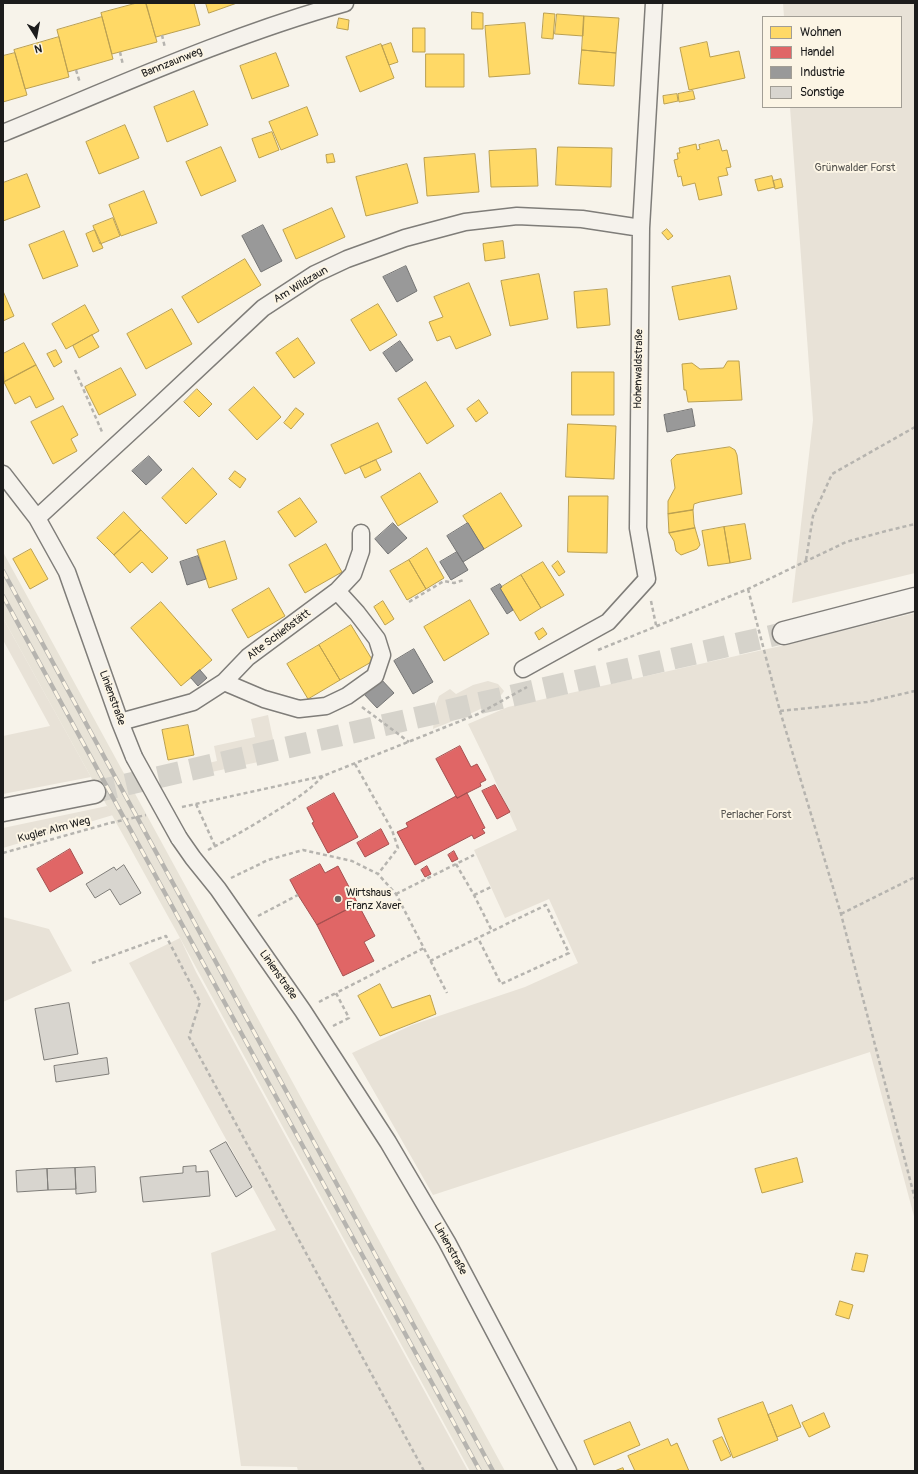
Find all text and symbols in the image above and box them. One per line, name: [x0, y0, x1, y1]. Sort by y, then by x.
north arrow: [16, 16, 56, 56]
legend: [762, 16, 902, 108]
text: Wohnen: [800, 25, 842, 40]
text: N: [33, 41, 43, 55]
street label: Bannzaunweg: [140, 45, 204, 81]
text: Handel: [800, 45, 834, 60]
text: Industrie: [800, 65, 845, 80]
text: Sonstige: [800, 85, 844, 100]
park label: Grünwalder Forst: [815, 161, 895, 175]
street label: Am Wildzaun: [272, 264, 330, 306]
street label: Hohenwaldstraße: [632, 329, 646, 409]
street label: Alte Schießstätt: [245, 607, 313, 663]
street label: Linienstraße: [96, 669, 128, 727]
park label: Perlacher Forst: [721, 808, 791, 822]
street label: Kugler Alm Weg: [16, 814, 92, 846]
place label: Wirtshaus Franz Xaver: [346, 886, 401, 912]
marker: Wirtshaus Franz Xaver: [333, 894, 343, 904]
street label: Linienstraße: [256, 948, 300, 1002]
street label: Linienstraße: [430, 1221, 470, 1277]

